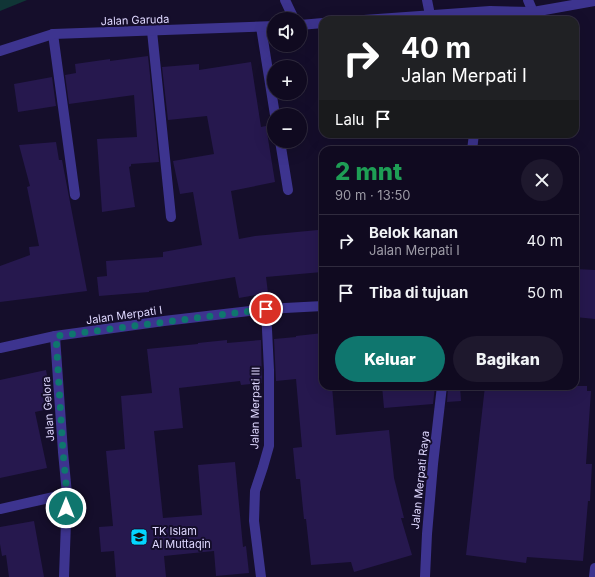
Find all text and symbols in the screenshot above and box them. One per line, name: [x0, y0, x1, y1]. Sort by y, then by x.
street label: Jalan Garuda: [100, 12, 170, 28]
map controls: [267, 12, 307, 148]
button: sound: [267, 12, 307, 52]
text: 40 m: [401, 31, 471, 65]
icon: right: [335, 32, 387, 84]
button: +: [267, 60, 307, 100]
text: Jalan Merpati I: [401, 65, 527, 86]
button: −: [267, 108, 307, 148]
icon: arrive: [372, 108, 394, 130]
text: Lalu: [335, 110, 364, 129]
text: 2 mnt: [335, 157, 402, 186]
button: close: [521, 159, 563, 201]
text: 90 m · 13:50: [335, 187, 411, 203]
text: Belok kanan: [369, 223, 458, 242]
icon: right: [335, 230, 357, 252]
text: 40 m: [526, 231, 563, 250]
text: Jalan Merpati I: [369, 242, 460, 258]
icon: arrive: [335, 282, 357, 304]
text: Tiba di tujuan: [369, 283, 468, 302]
text: 50 m: [527, 283, 563, 302]
pin: [249, 292, 283, 326]
icon: arrive: [255, 298, 277, 320]
street label: Jalan Merpati I: [85, 303, 163, 327]
button: Keluar: [335, 336, 445, 382]
button: Bagikan: [453, 336, 563, 382]
street label: Jalan Merpati III: [247, 366, 263, 450]
street label: Jalan Gelora: [39, 376, 57, 442]
street label: Jalan Merpati Raya: [408, 430, 432, 530]
position arrow: [45, 487, 87, 529]
place label: TK Islam Al Muttaqin: [152, 524, 211, 551]
school or university icon: TK Islam Al Muttaqin: [129, 527, 149, 547]

